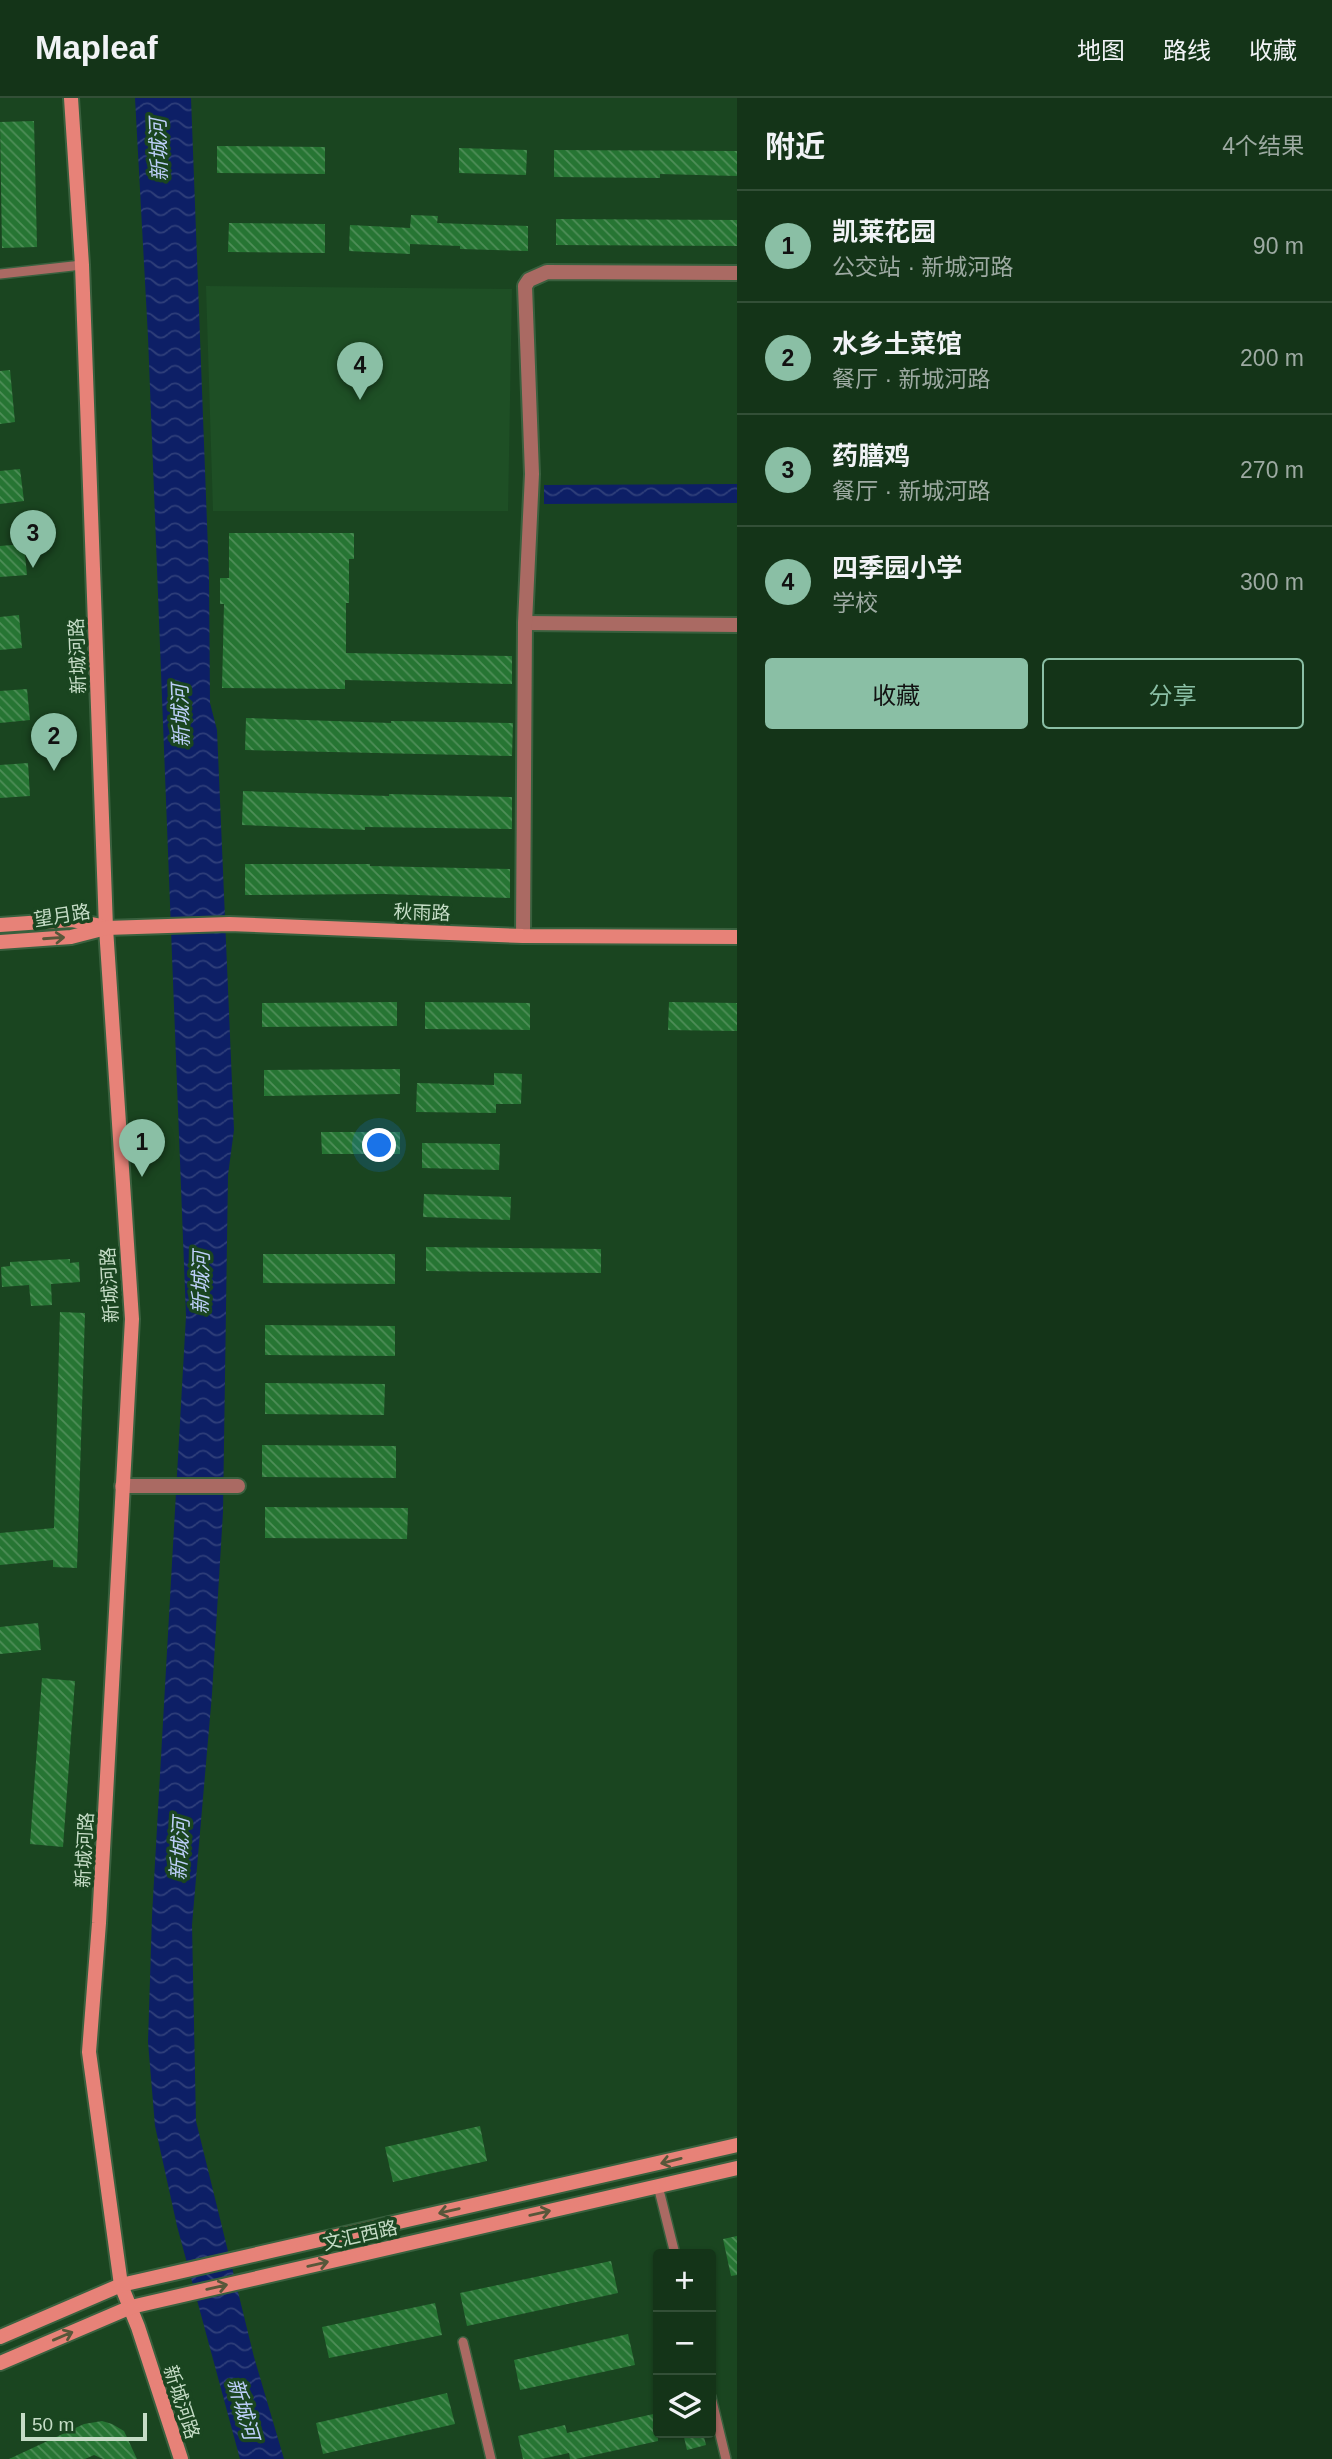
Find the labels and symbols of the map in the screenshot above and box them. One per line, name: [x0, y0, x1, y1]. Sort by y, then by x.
water label: 新城河: [146, 114, 171, 182]
pin: 4: [337, 342, 383, 400]
pin: 3: [10, 510, 56, 568]
street label: 新城河路: [66, 618, 89, 694]
water label: 新城河: [168, 680, 193, 748]
pin: 2: [31, 713, 77, 771]
street label: 望月路: [32, 901, 92, 930]
street label: 秋雨路: [393, 901, 451, 924]
one-way arrow: [42, 932, 65, 945]
pin: 1: [119, 1119, 165, 1177]
your location: [362, 1128, 396, 1162]
street label: 新城河路: [97, 1246, 122, 1323]
water label: 新城河: [188, 1247, 213, 1315]
street label: 新城河路: [72, 1812, 97, 1889]
water label: 新城河: [166, 1813, 193, 1881]
one-way arrow: [660, 2155, 683, 2168]
one-way arrow: [438, 2205, 461, 2219]
one-way arrow: [528, 2206, 551, 2220]
street label: 文汇西路: [321, 2217, 400, 2254]
one-way arrow: [306, 2257, 329, 2270]
one-way arrow: [205, 2280, 228, 2294]
one-way arrow: [52, 2329, 73, 2342]
street label: 新城河路: [160, 2363, 203, 2442]
water label: 新城河: [224, 2375, 264, 2446]
scale bar: [21, 2410, 147, 2442]

